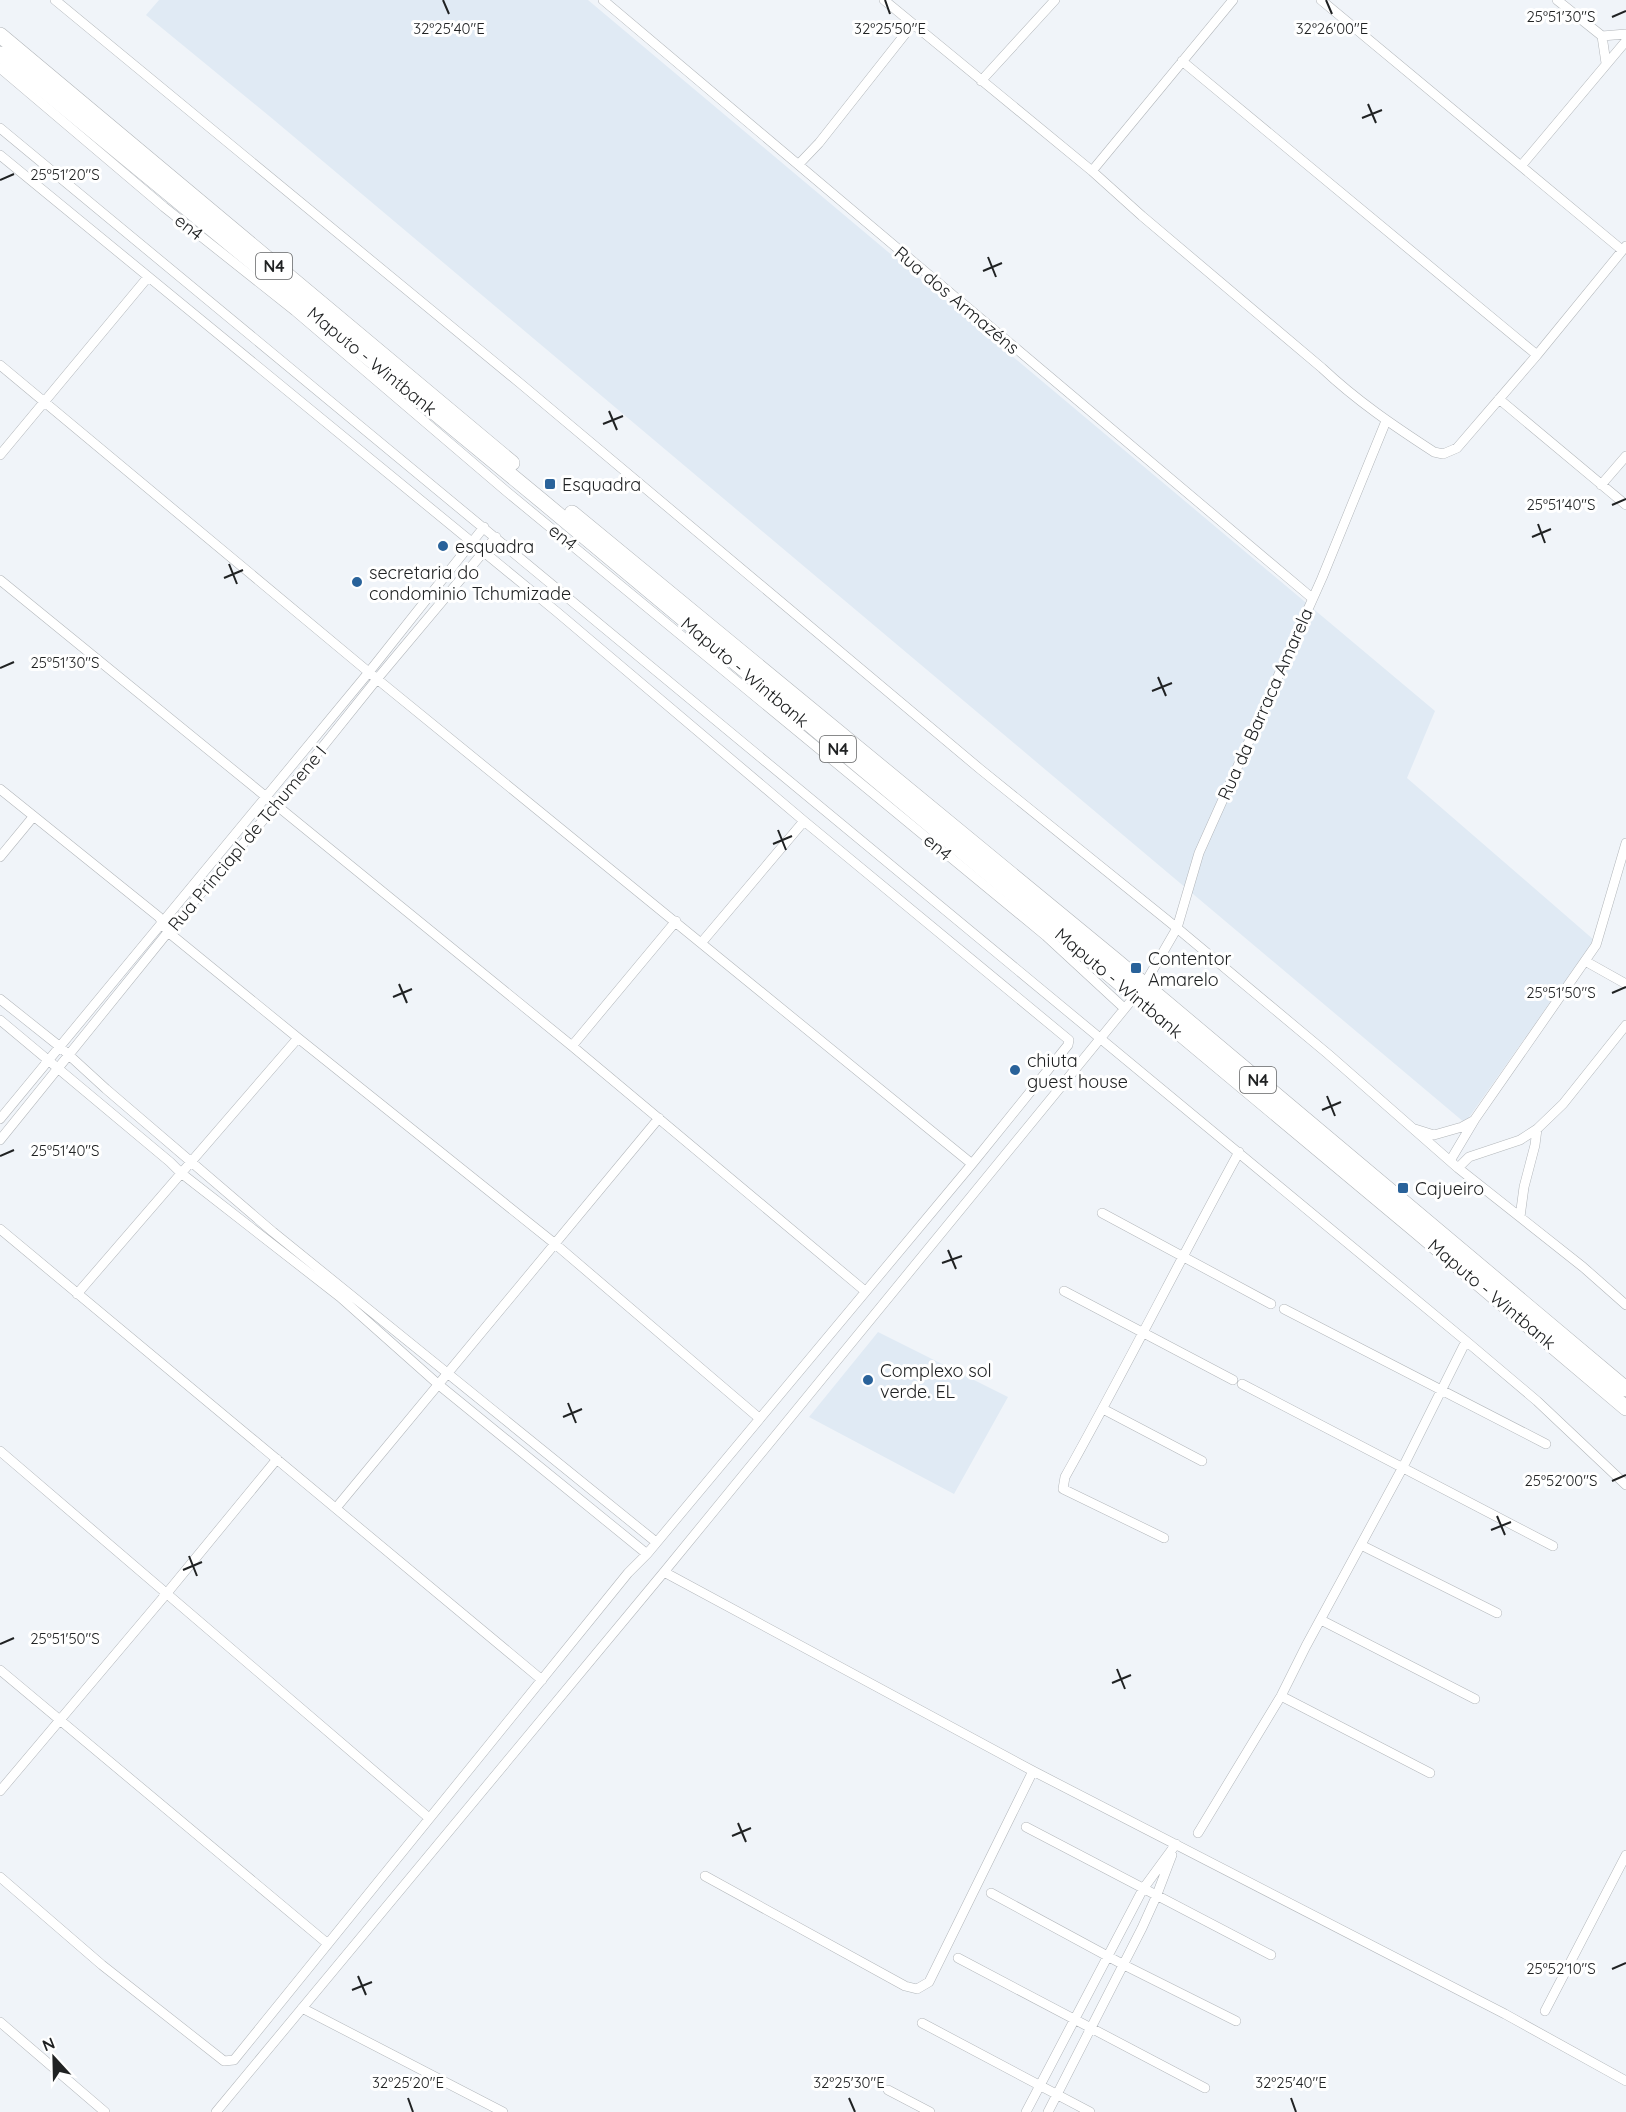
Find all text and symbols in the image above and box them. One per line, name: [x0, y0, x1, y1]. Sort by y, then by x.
text: 25°51'30"S: [1526, 7, 1596, 26]
text: 32°25'40"E: [413, 19, 485, 38]
text: 32°25'50"E: [854, 19, 926, 38]
text: 32°26'00"E: [1296, 19, 1368, 38]
text: 25°51'20"S: [30, 165, 100, 184]
street label: en4: [170, 209, 208, 245]
street label: Rua dos Armazéns: [890, 241, 1024, 359]
road number: N4: [256, 253, 292, 279]
street label: Maputo - Wintbank: [302, 302, 442, 420]
place label: Esquadra: [562, 473, 641, 496]
marker: Esquadra: [543, 477, 557, 491]
text: 25°51'40"S: [1526, 495, 1596, 514]
street label: en4: [544, 519, 582, 555]
place label: esquadra: [455, 535, 534, 558]
marker: esquadra: [436, 539, 450, 553]
place label: secretaria do condominio Tchumizade: [369, 561, 571, 605]
marker: secretaria do condominio Tchumizade: [350, 575, 364, 589]
street label: Rua da Barraca Amarela: [1212, 604, 1318, 804]
street label: Maputo - Wintbank: [676, 612, 814, 732]
text: 25°51'30"S: [30, 653, 100, 672]
road number: N4: [820, 736, 856, 762]
street label: Rua Princiapl de Tchumene I: [163, 741, 331, 935]
street label: en4: [919, 829, 957, 865]
street label: Maputo - Wintbank: [1050, 923, 1188, 1043]
place label: Contentor Amarelo: [1148, 947, 1231, 991]
marker: Contentor Amarelo: [1129, 961, 1143, 975]
text: 25°51'50"S: [1526, 983, 1596, 1002]
place label: chiuta guest house: [1027, 1049, 1128, 1093]
marker: chiuta guest house: [1008, 1063, 1022, 1077]
road number: N4: [1240, 1067, 1276, 1093]
text: 25°51'40"S: [30, 1141, 100, 1160]
place label: Cajueiro: [1415, 1177, 1484, 1200]
marker: Cajueiro: [1396, 1181, 1410, 1195]
street label: Maputo - Wintbank: [1423, 1234, 1561, 1354]
place label: Complexo sol verde. EL: [880, 1359, 992, 1403]
marker: Complexo sol verde. EL: [861, 1373, 875, 1387]
text: 25°52'00"S: [1525, 1471, 1597, 1490]
text: 25°51'50"S: [30, 1629, 100, 1648]
text: 25°52'10"S: [1526, 1959, 1596, 1978]
north arrow: [24, 2028, 84, 2088]
text: N: [39, 2033, 58, 2056]
text: 32°25'20"E: [372, 2073, 444, 2092]
text: 32°25'30"E: [813, 2073, 885, 2092]
text: 32°25'40"E: [1255, 2073, 1327, 2092]

